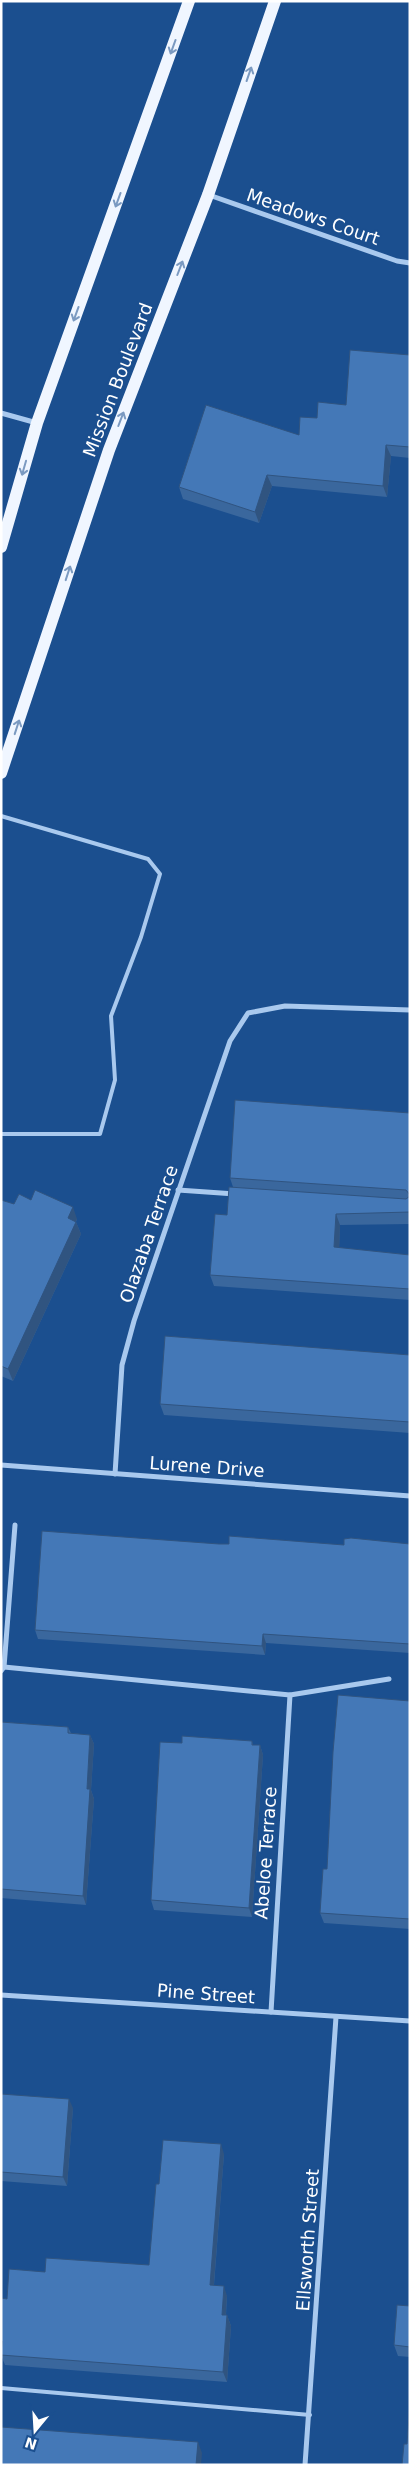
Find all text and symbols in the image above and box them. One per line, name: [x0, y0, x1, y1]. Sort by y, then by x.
one-way arrow: [167, 39, 177, 55]
one-way arrow: [245, 67, 255, 83]
street label: Meadows Court: [244, 184, 382, 249]
one-way arrow: [113, 192, 122, 207]
one-way arrow: [176, 261, 185, 276]
street label: Mission Boulevard: [78, 300, 157, 460]
one-way arrow: [71, 306, 80, 322]
one-way arrow: [117, 412, 126, 427]
one-way arrow: [19, 460, 29, 476]
one-way arrow: [64, 566, 73, 581]
one-way arrow: [13, 720, 22, 735]
street label: Olazaba Terrace: [115, 1162, 182, 1306]
street label: Lurene Drive: [149, 1452, 265, 1481]
street label: Abeloe Terrace: [250, 1786, 281, 1920]
street label: Pine Street: [156, 1980, 256, 2007]
street label: Ellsworth Street: [292, 2168, 323, 2312]
north arrow: [10, 2406, 60, 2456]
text: N: [23, 2434, 39, 2453]

